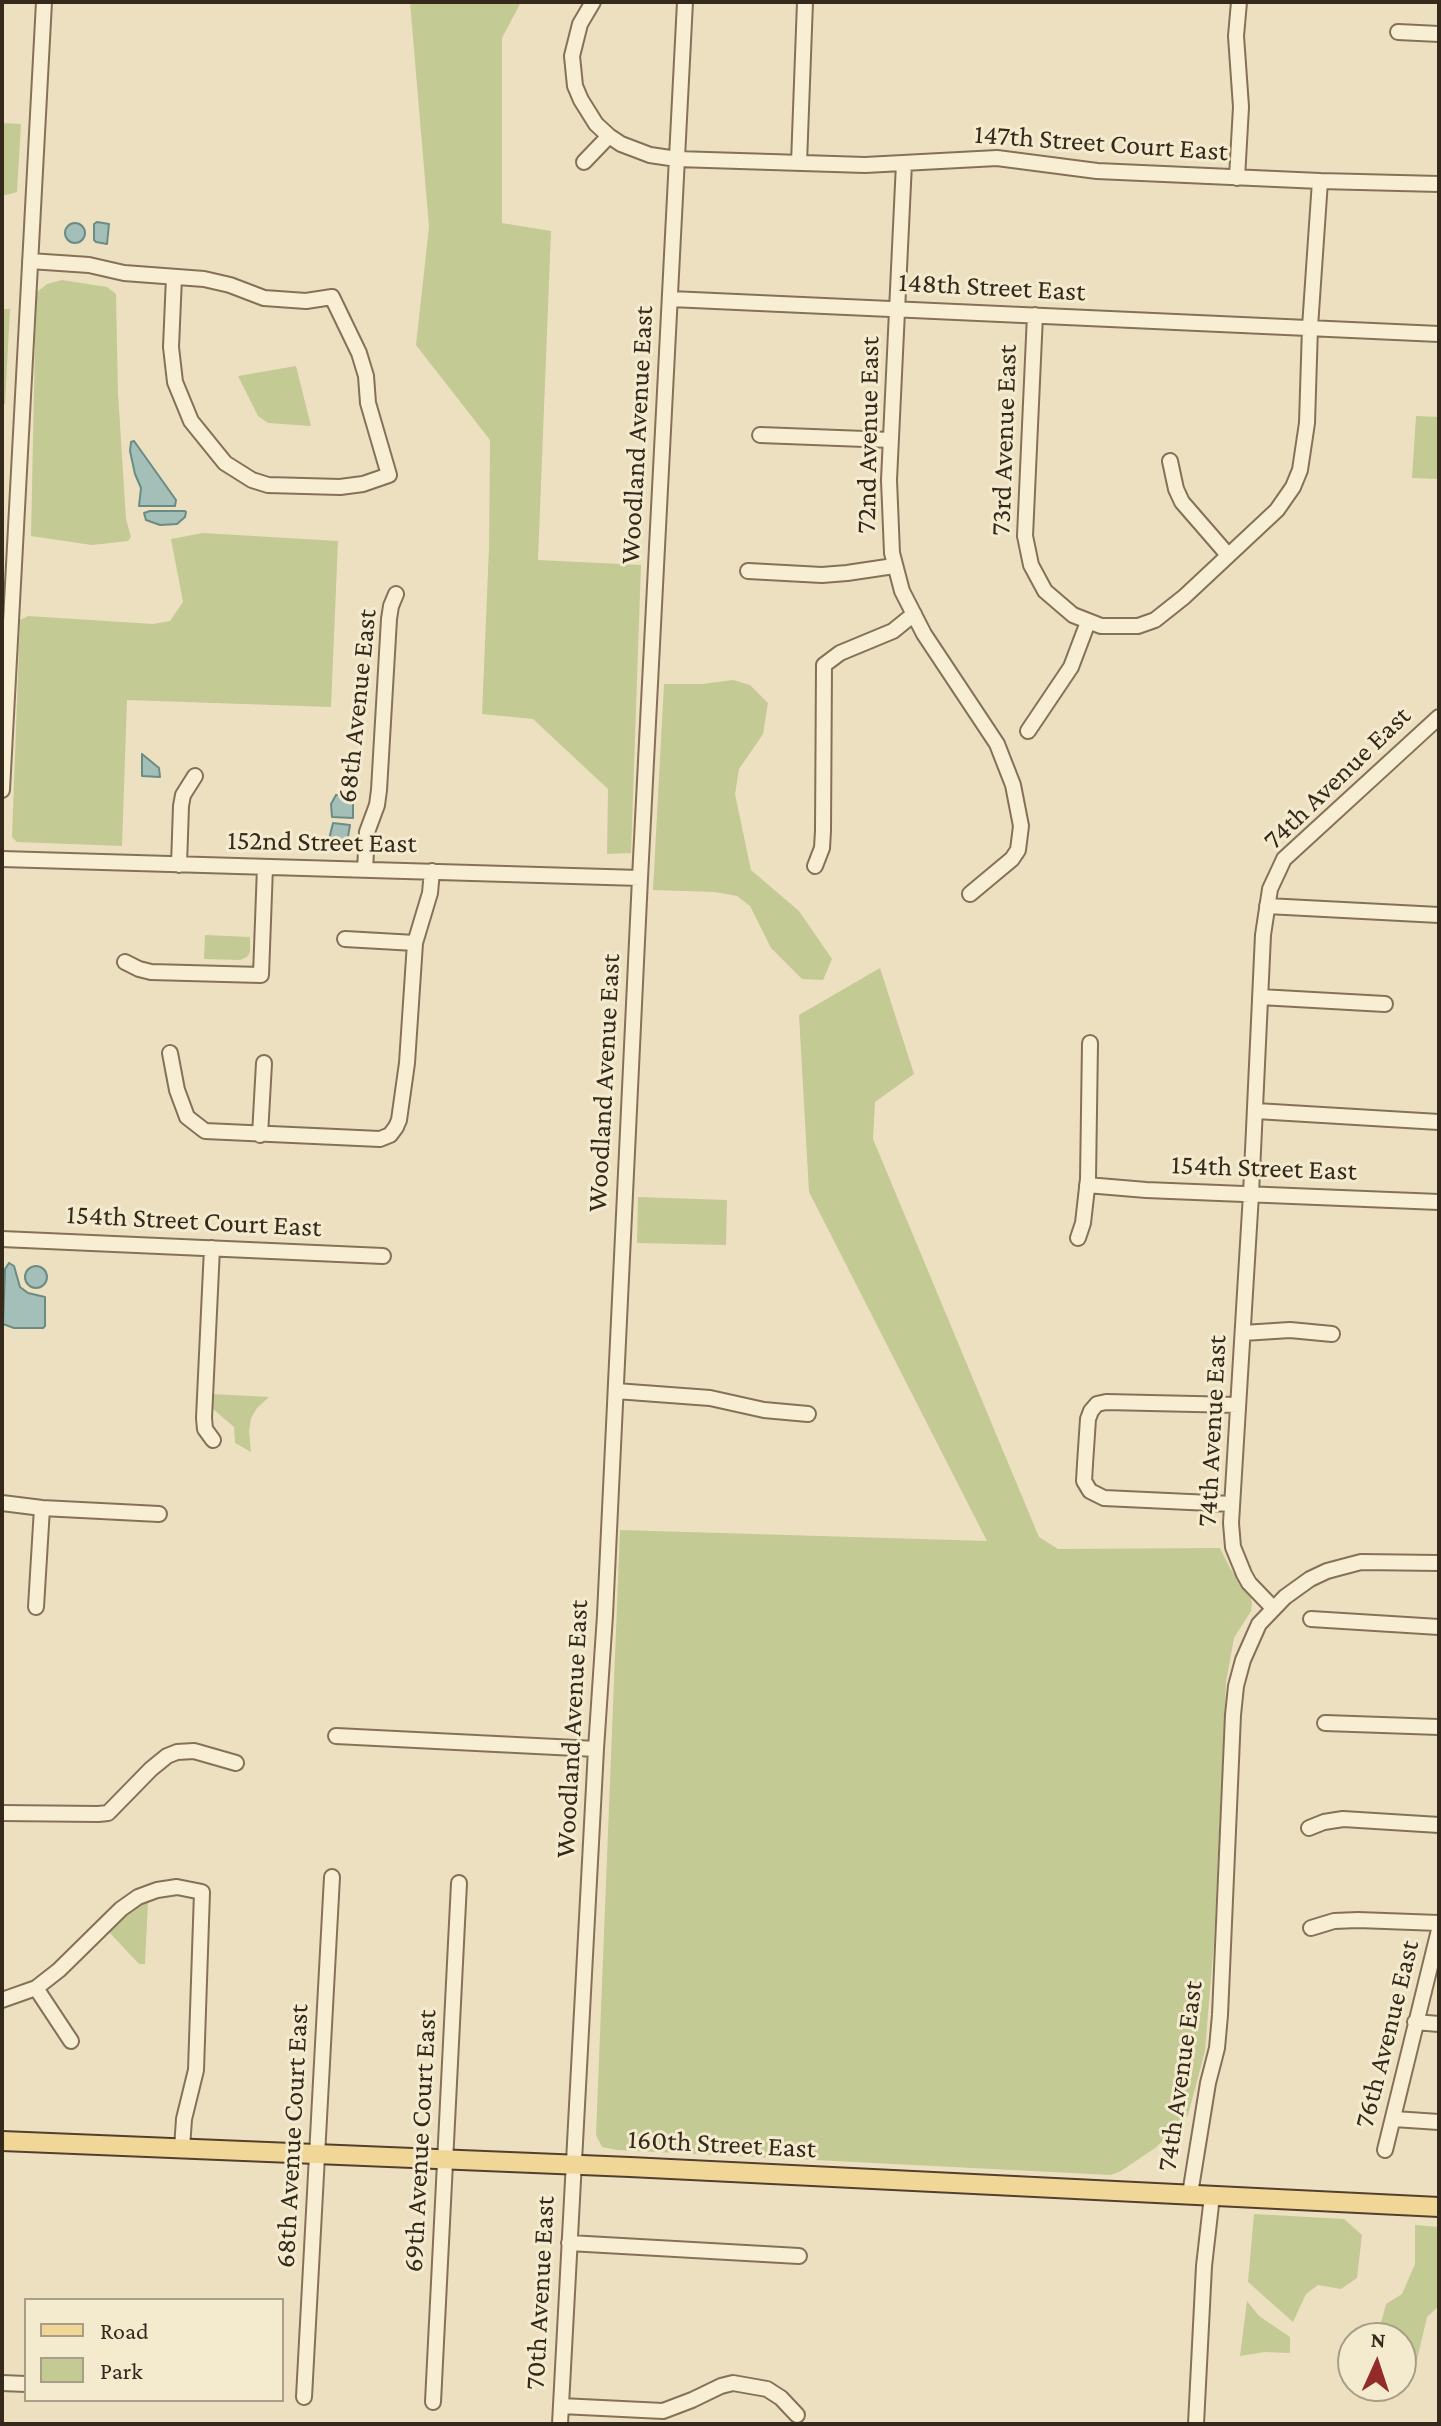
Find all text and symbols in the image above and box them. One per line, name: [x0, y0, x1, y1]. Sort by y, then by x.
street label: 147th Street Court East: [973, 117, 1229, 169]
street label: 148th Street East: [898, 265, 1086, 309]
street label: Woodland Avenue East: [613, 305, 661, 565]
street label: 72nd Avenue East: [849, 336, 887, 534]
street label: 73rd Avenue East: [984, 344, 1024, 536]
street label: 68th Avenue East: [330, 607, 384, 805]
street label: 74th Avenue East: [1256, 699, 1418, 857]
street label: 152nd Street East: [227, 824, 417, 860]
street label: Woodland Avenue East: [580, 953, 628, 1213]
street label: 154th Street East: [1171, 1148, 1357, 1188]
street label: 154th Street Court East: [66, 1198, 322, 1244]
street label: 74th Avenue East: [1190, 1334, 1234, 1528]
street label: Woodland Avenue East: [548, 1599, 596, 1859]
street label: 76th Avenue East: [1347, 1937, 1427, 2131]
street label: 74th Avenue East: [1150, 1979, 1210, 2173]
street label: 68th Avenue Court East: [268, 2003, 316, 2269]
street label: 69th Avenue Court East: [396, 2009, 444, 2273]
street label: 160th Street East: [627, 2122, 817, 2166]
street label: 70th Avenue East: [518, 2195, 562, 2391]
legend: [24, 2298, 284, 2402]
text: Road: [100, 2317, 149, 2344]
north arrow: [1337, 2322, 1417, 2402]
text: N: [1370, 2327, 1386, 2352]
text: Park: [100, 2357, 143, 2384]

